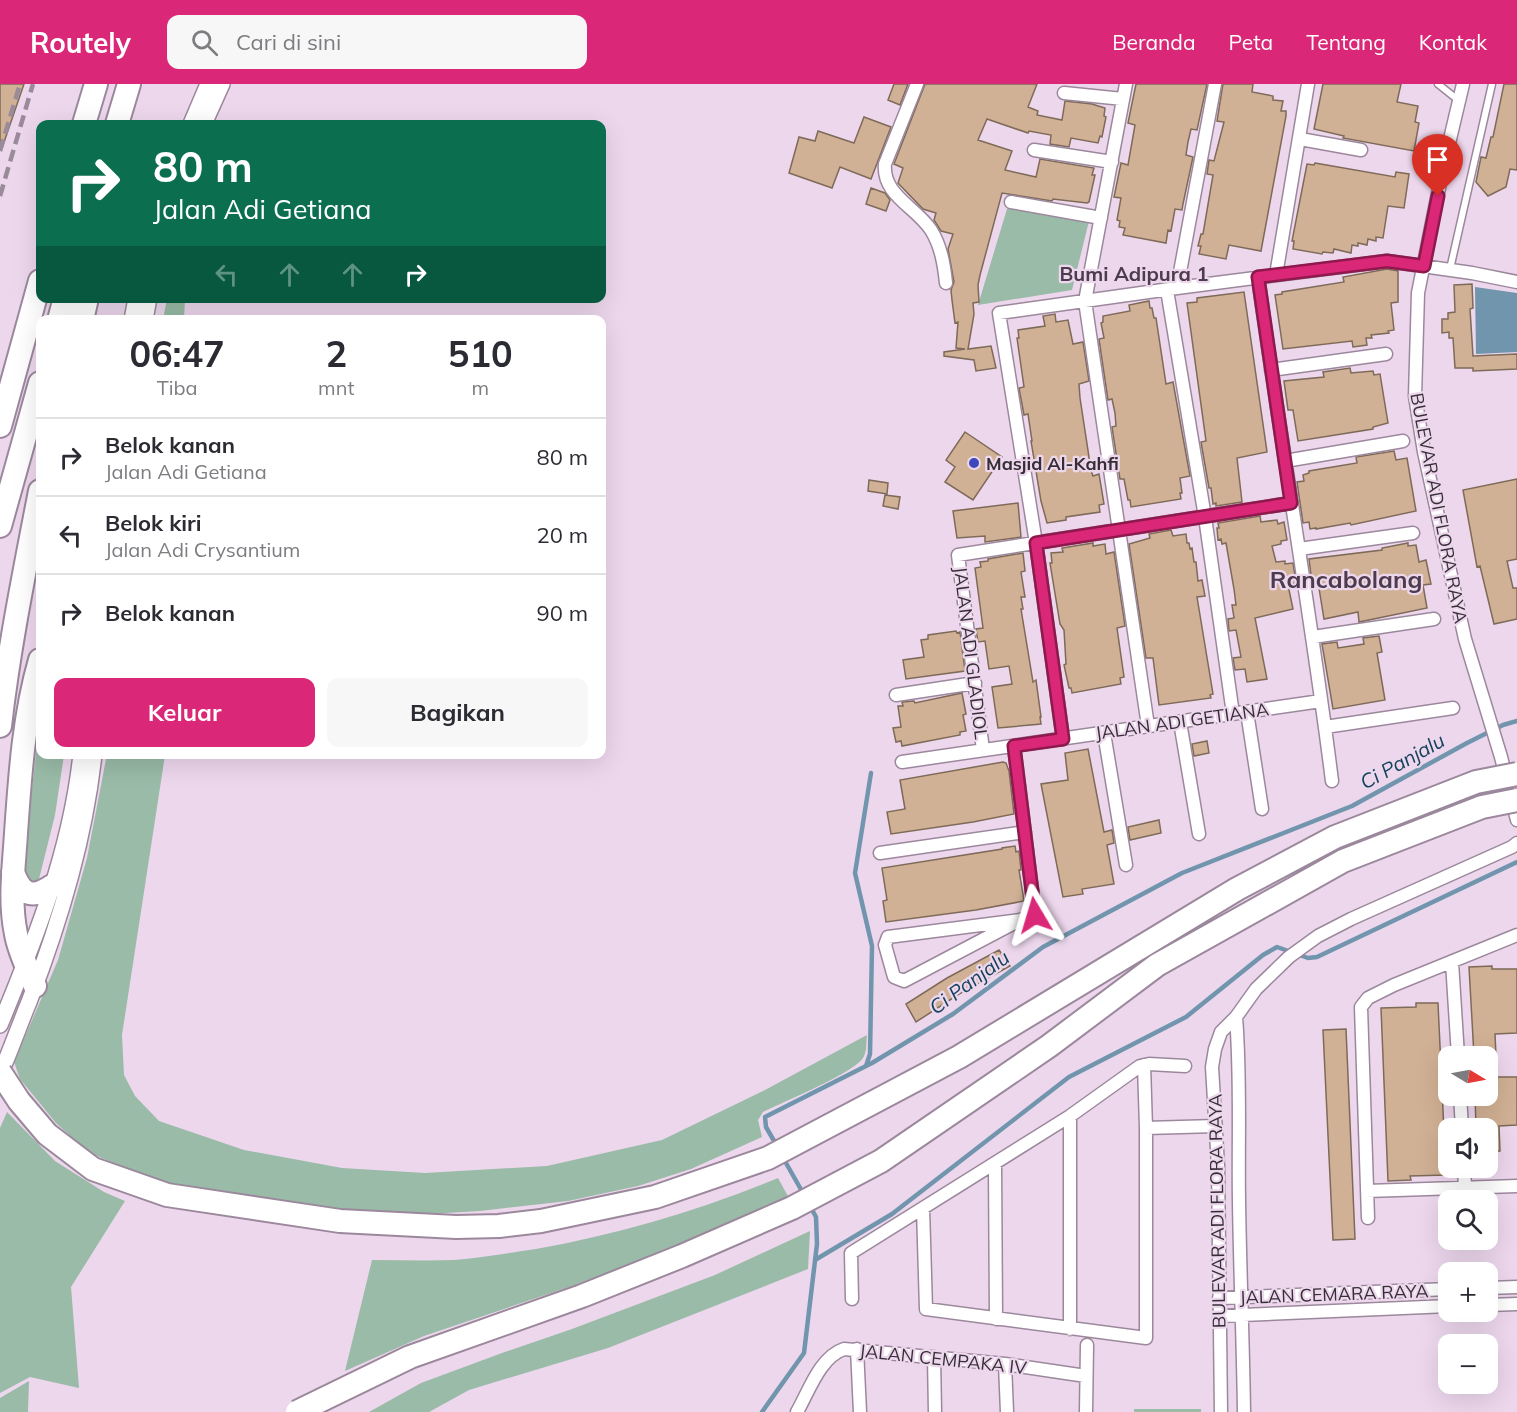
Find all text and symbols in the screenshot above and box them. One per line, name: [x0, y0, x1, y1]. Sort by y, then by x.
search box: [167, 15, 587, 69]
text: Routely: [30, 25, 131, 60]
icon: search: [188, 26, 221, 59]
text: Cari di sini: [236, 28, 341, 56]
text: Beranda: [1112, 29, 1196, 55]
text: Peta: [1229, 29, 1273, 55]
text: Tentang: [1306, 29, 1386, 55]
text: Kontak: [1419, 29, 1487, 55]
pin: [1412, 134, 1463, 196]
text: 80 m: [153, 140, 253, 193]
icon: arrive: [1421, 143, 1454, 176]
icon: right: [54, 144, 132, 222]
text: Jalan Adi Getiana: [153, 192, 371, 226]
icon: left: [210, 258, 243, 291]
icon: ahead: [273, 258, 306, 291]
icon: ahead: [336, 258, 369, 291]
icon: right: [399, 258, 432, 291]
district label: Bumi Adipura 1: [1060, 261, 1208, 286]
text: 06:47: [129, 331, 225, 376]
text: 2: [325, 331, 347, 376]
text: 510: [448, 331, 513, 376]
text: Tiba: [157, 375, 197, 400]
text: mnt: [318, 375, 354, 400]
text: m: [471, 375, 489, 400]
street label: BULEVAR ADI FLORA RAYA: [1405, 391, 1473, 625]
text: Belok kanan: [105, 431, 235, 459]
icon: right: [54, 441, 87, 474]
text: 80 m: [537, 443, 588, 471]
place label: Masjid Al-Kahfi: [986, 452, 1119, 475]
marker: Masjid Al-Kahfi: [967, 456, 981, 470]
text: Jalan Adi Getiana: [105, 459, 267, 484]
text: Belok kiri: [105, 509, 201, 537]
icon: left: [54, 519, 87, 552]
text: 20 m: [537, 521, 588, 549]
text: Jalan Adi Crysantium: [105, 537, 300, 562]
district label: Rancabolang: [1270, 564, 1422, 594]
street label: JALAN ADI GLADIOL: [949, 565, 993, 741]
icon: right: [54, 597, 87, 630]
text: Belok kanan: [105, 599, 235, 627]
text: 90 m: [537, 599, 588, 627]
button: Keluar: [54, 678, 315, 747]
button: Bagikan: [327, 678, 588, 747]
street label: JALAN ADI GETIANA: [1094, 697, 1270, 745]
water label: Ci Panjalu: [1355, 728, 1449, 794]
position arrow: [1003, 883, 1067, 947]
water label: Ci Panjalu: [924, 945, 1014, 1019]
north arrow: [1438, 1046, 1498, 1106]
map controls: [1438, 1046, 1498, 1394]
street label: BULEVAR ADI FLORA RAYA: [1203, 1094, 1231, 1328]
button: sound: [1438, 1118, 1498, 1178]
button: search: [1438, 1190, 1498, 1250]
button: +: [1438, 1262, 1498, 1322]
street label: JALAN CEMARA RAYA: [1239, 1279, 1429, 1309]
button: −: [1438, 1334, 1498, 1394]
street label: JALAN CEMPAKA IV: [858, 1339, 1028, 1379]

